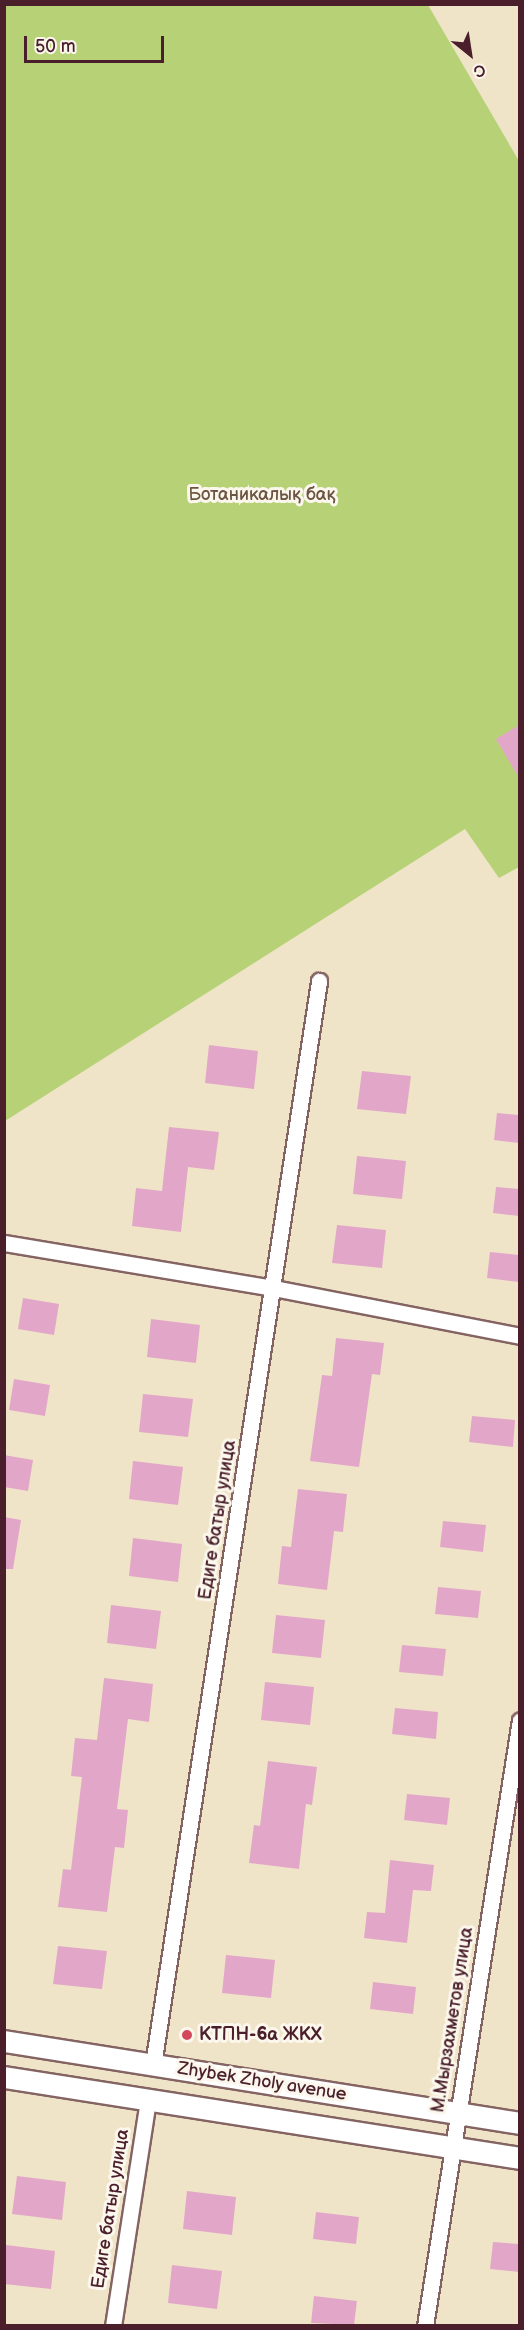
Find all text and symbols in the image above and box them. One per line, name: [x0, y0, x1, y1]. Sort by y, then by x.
scale bar: [27, 24, 166, 62]
north arrow: [440, 24, 500, 84]
text: 50 m: [35, 36, 76, 57]
text: С: [470, 59, 489, 81]
park label: Ботаникалық бақ: [189, 484, 335, 506]
street label: Едиге батыр улица: [195, 1439, 241, 1601]
street label: М.Мырзахметов улица: [428, 1926, 478, 2114]
place label: КТПН-6а ЖКХ: [199, 2024, 322, 2046]
marker: КТПН-6а ЖКХ: [180, 2028, 194, 2042]
street label: Zhybek Zholy avenue: [175, 2058, 349, 2106]
street label: Едиге батыр улица: [88, 2128, 134, 2290]

